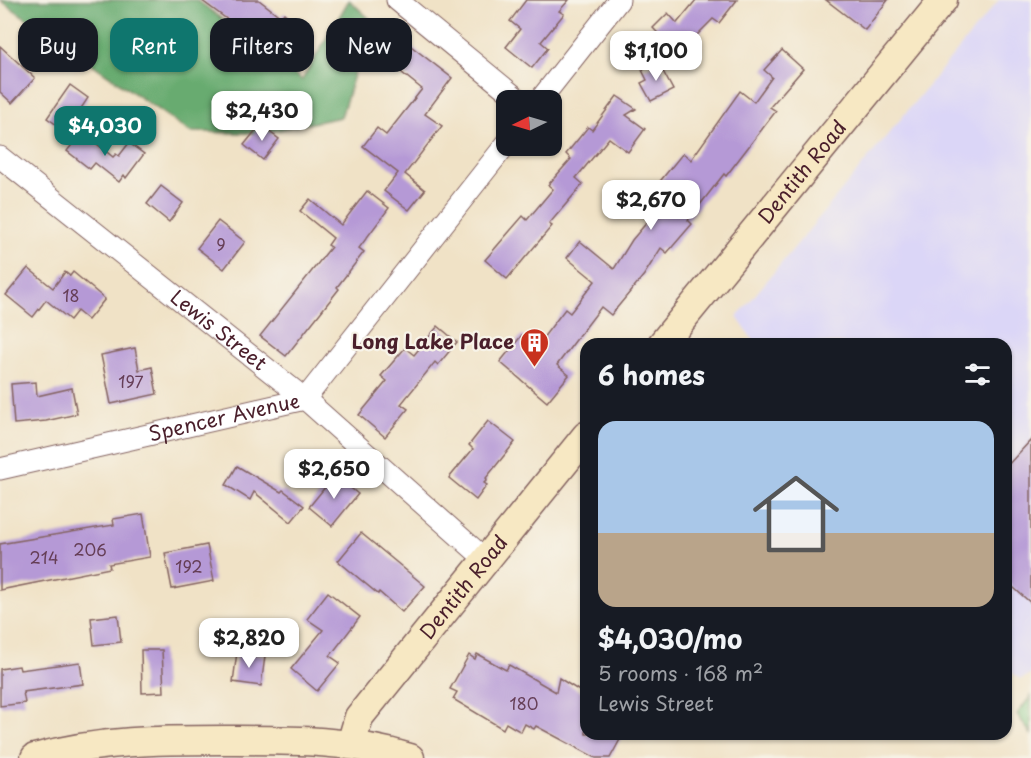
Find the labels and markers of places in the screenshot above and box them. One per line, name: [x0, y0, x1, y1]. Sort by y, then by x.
pin: $1,100: [607, 31, 705, 82]
pin: $2,430: [213, 91, 311, 142]
pin: $4,030: [56, 106, 154, 157]
pin: $2,670: [602, 180, 700, 231]
place label: Long Lake Place: [352, 326, 514, 356]
building icon: Long Lake Place: [519, 326, 551, 368]
pin: $2,650: [285, 449, 383, 500]
pin: $2,820: [200, 618, 298, 669]

